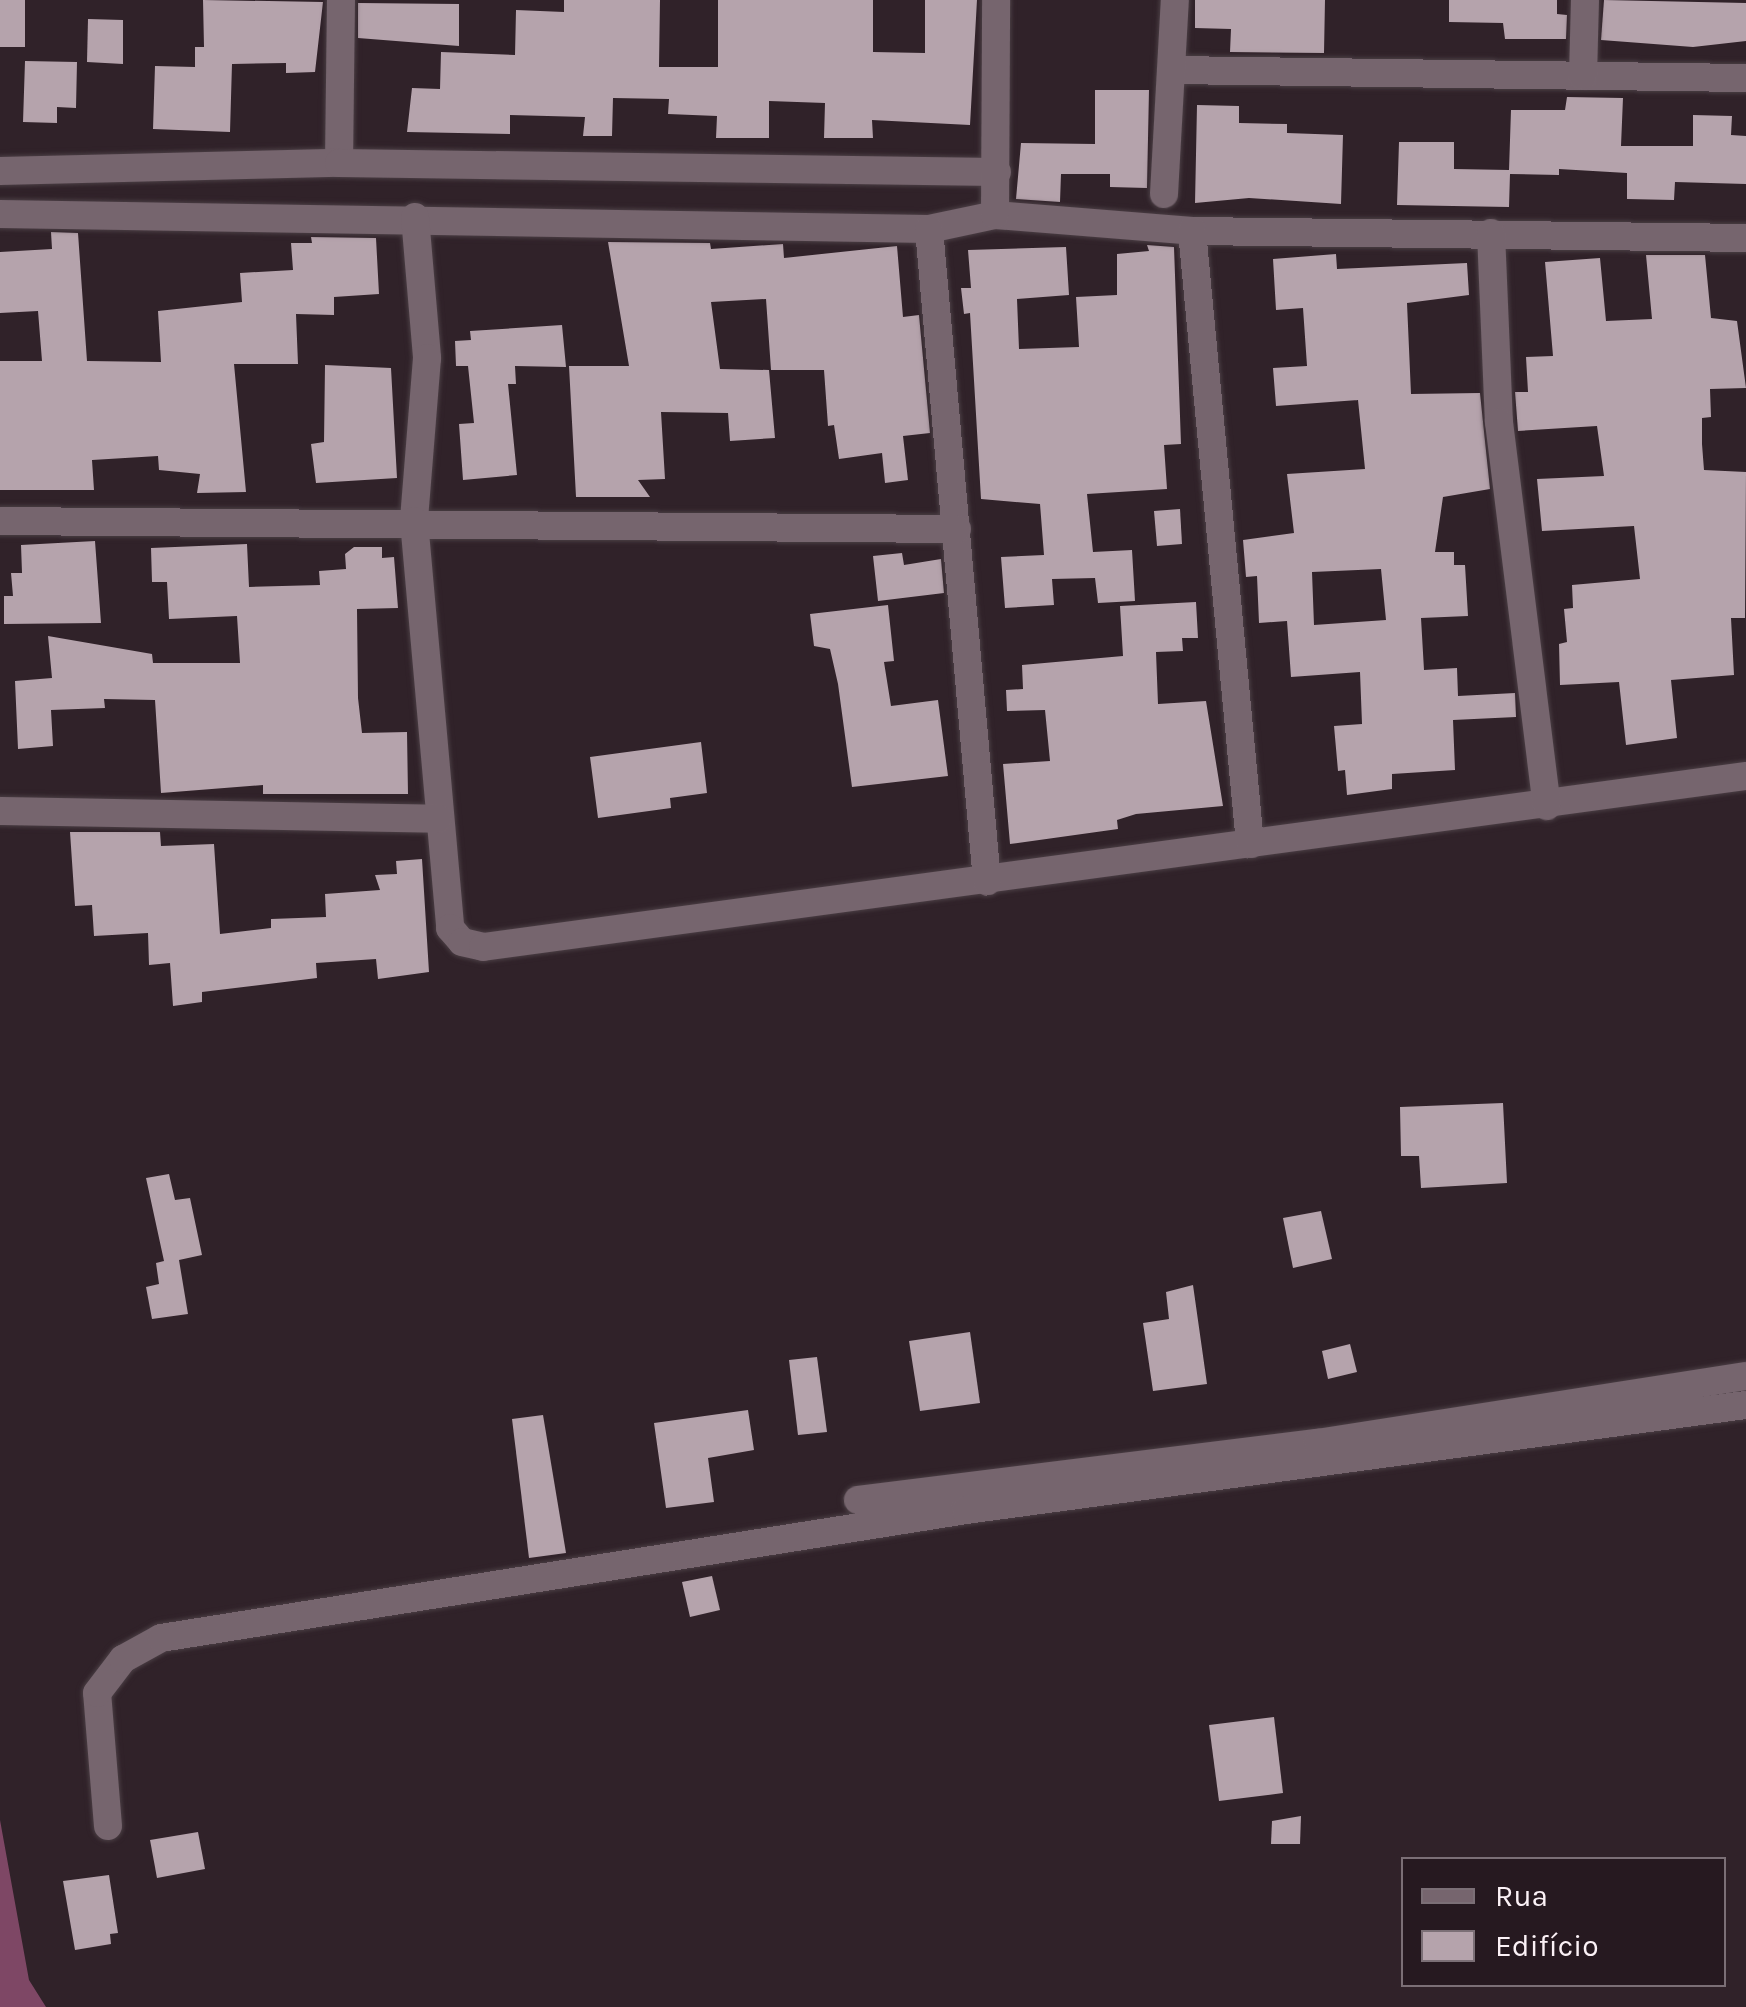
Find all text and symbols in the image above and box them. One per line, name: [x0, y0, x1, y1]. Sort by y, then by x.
legend: [1401, 1857, 1726, 1987]
text: Rua: [1495, 1878, 1548, 1914]
text: Edifício: [1495, 1928, 1599, 1964]

